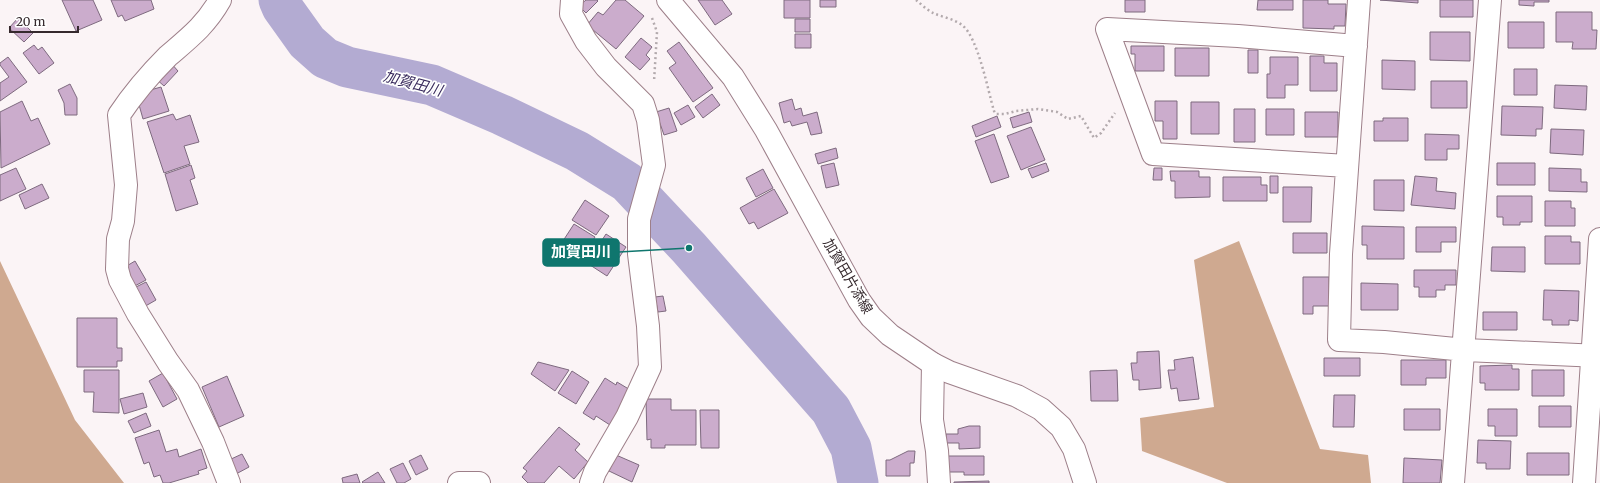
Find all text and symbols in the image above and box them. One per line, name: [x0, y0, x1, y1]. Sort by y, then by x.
scale bar: [10, 8, 78, 34]
text: 20 m: [16, 14, 45, 29]
water label: 加賀田川: [382, 66, 446, 100]
street label: 加賀田片添線: [819, 235, 877, 317]
callout: 加賀田川: [543, 239, 619, 266]
text: 加賀田川: [551, 242, 611, 261]

